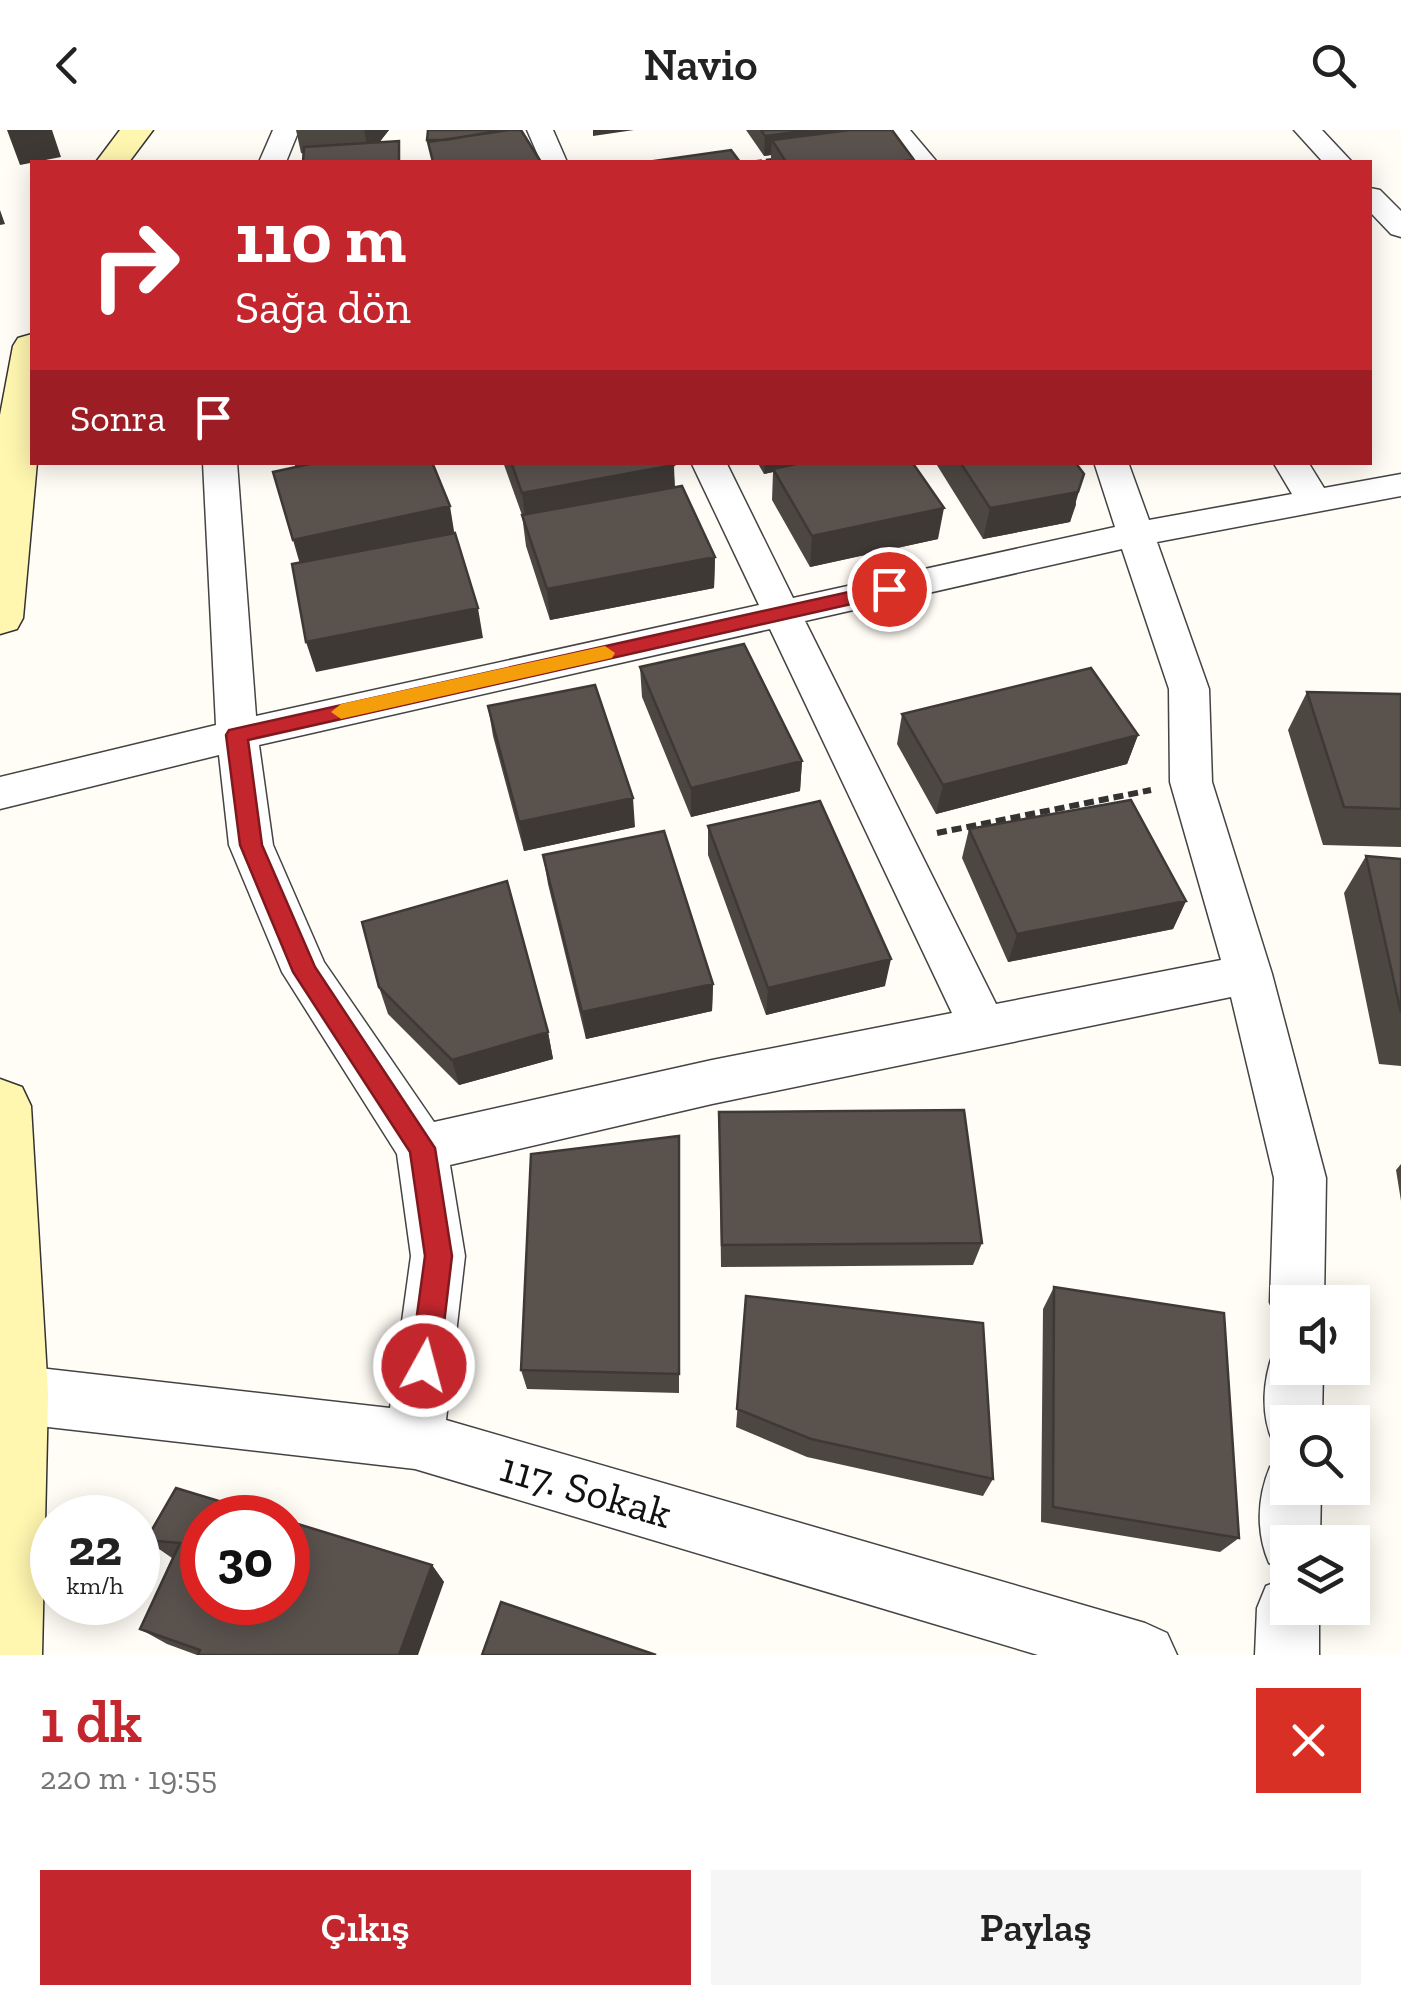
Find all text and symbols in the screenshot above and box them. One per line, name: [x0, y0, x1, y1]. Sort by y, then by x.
icon: back: [40, 38, 95, 93]
text: Navio: [643, 38, 758, 92]
icon: search: [1306, 38, 1361, 93]
text: 110 m: [235, 196, 406, 280]
icon: right: [70, 200, 200, 330]
text: Sağa dön: [235, 281, 411, 335]
icon: arrive: [186, 390, 241, 445]
text: Sonra: [70, 395, 166, 441]
pin: [847, 547, 932, 632]
icon: arrive: [862, 562, 917, 617]
map controls: [1270, 1285, 1370, 1625]
button: sound: [1270, 1285, 1370, 1385]
position arrow: [372, 1314, 476, 1418]
button: search: [1270, 1405, 1370, 1505]
street label: 117. Sokak: [494, 1441, 678, 1539]
speed limit sign: 30: [180, 1495, 310, 1625]
text: 22: [68, 1518, 122, 1578]
button: layers: [1270, 1525, 1370, 1625]
text: km/h: [66, 1570, 124, 1600]
text: 1 dk: [40, 1685, 142, 1757]
button: close: [1256, 1688, 1361, 1793]
text: 220 m · 19:55: [40, 1759, 217, 1797]
button: Çıkış: [40, 1870, 691, 1985]
button: Paylaş: [711, 1870, 1361, 1985]

